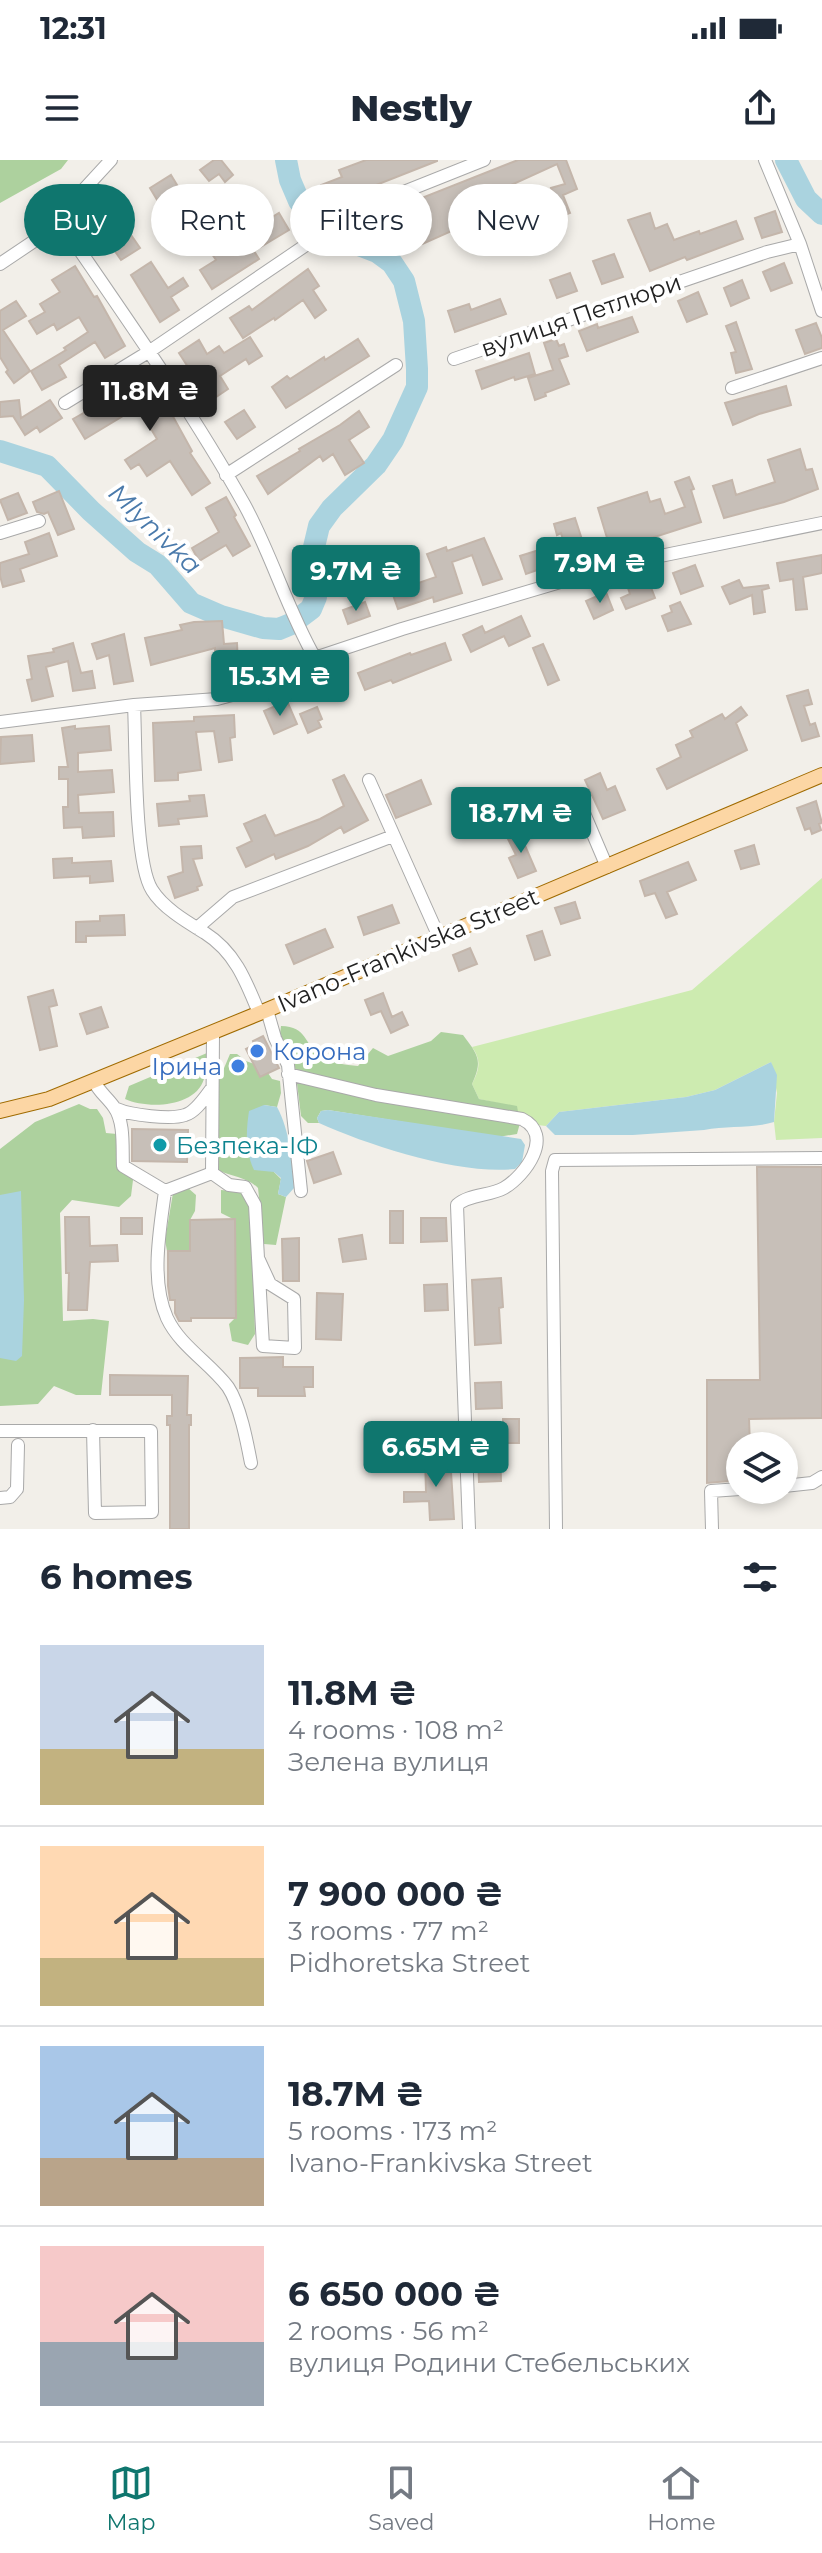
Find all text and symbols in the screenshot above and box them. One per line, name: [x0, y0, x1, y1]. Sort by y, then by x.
text: 12:31: [40, 10, 107, 47]
icon: menu: [40, 86, 84, 130]
text: Nestly: [350, 86, 472, 130]
icon: share: [738, 86, 782, 130]
chip: Buy: [24, 184, 135, 256]
chip: Rent: [151, 184, 274, 256]
chip: Filters: [290, 184, 432, 256]
chip: New: [448, 184, 568, 256]
street label: вулиця Петлюри: [477, 267, 685, 363]
pin: 11.8M ₴: [76, 365, 224, 433]
text: 11.8M ₴: [101, 375, 199, 407]
water label: Mlynivka: [102, 477, 208, 581]
pin: 7.9M ₴: [535, 537, 665, 605]
pin: 9.7M ₴: [291, 545, 421, 613]
text: 7.9M ₴: [554, 547, 646, 579]
text: 9.7M ₴: [310, 555, 402, 587]
pin: 15.3M ₴: [206, 650, 354, 718]
text: 15.3M ₴: [229, 660, 331, 692]
pin: 18.7M ₴: [447, 787, 595, 855]
text: 18.7M ₴: [469, 797, 573, 829]
street label: Ivano-Frankivska Street: [273, 882, 543, 1018]
place label: Корона: [273, 1037, 366, 1066]
marker: Корона: [248, 1042, 266, 1060]
place label: Ірина: [151, 1052, 222, 1081]
marker: Ірина: [229, 1057, 247, 1075]
place label: Безпека-ІФ: [176, 1131, 318, 1160]
marker: Безпека-ІФ: [151, 1136, 169, 1154]
pin: 6.65M ₴: [362, 1421, 510, 1489]
text: 6.65M ₴: [382, 1431, 491, 1463]
map controls: [726, 1432, 798, 1504]
button: layers: [726, 1432, 798, 1504]
icon: filters: [738, 1555, 782, 1599]
text: 6 homes: [40, 1556, 193, 1598]
text: 11.8M ₴: [288, 1672, 417, 1714]
icon: home: [104, 1677, 200, 1773]
text: 4 rooms · 108 m²: [288, 1714, 504, 1746]
text: Зелена вулиця: [288, 1746, 490, 1778]
text: 7 900 000 ₴: [288, 1873, 503, 1915]
icon: home: [104, 1878, 200, 1974]
text: 3 rooms · 77 m²: [288, 1915, 489, 1947]
text: Pidhoretska Street: [288, 1947, 530, 1979]
text: 18.7M ₴: [288, 2073, 424, 2115]
icon: home: [104, 2078, 200, 2174]
text: 5 rooms · 173 m²: [288, 2115, 497, 2147]
text: Ivano-Frankivska Street: [288, 2147, 593, 2179]
text: 6 650 000 ₴: [288, 2273, 501, 2315]
icon: home: [104, 2278, 200, 2374]
text: 2 rooms · 56 m²: [288, 2315, 489, 2347]
text: вулиця Родини Стебельських: [288, 2347, 690, 2379]
tab: Map: [106, 2461, 155, 2536]
tab: Saved: [368, 2461, 434, 2536]
tab: Home: [647, 2461, 716, 2536]

